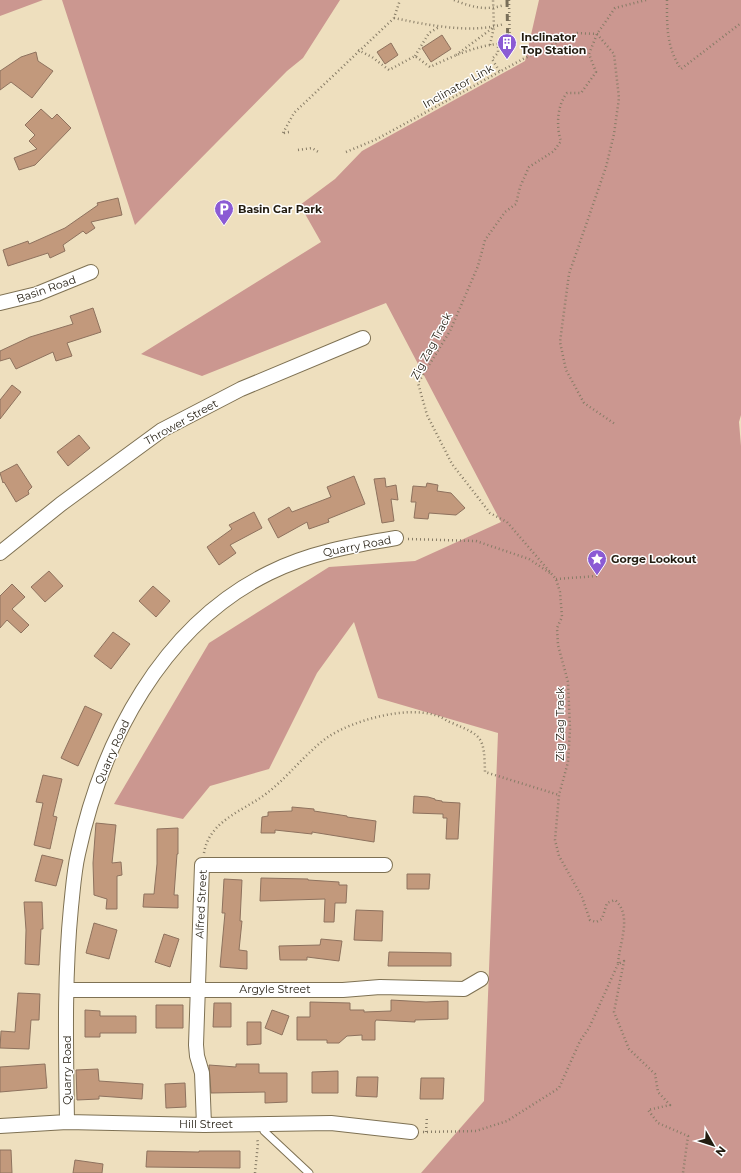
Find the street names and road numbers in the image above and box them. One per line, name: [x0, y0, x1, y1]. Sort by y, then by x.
street label: Inclinator Link: [420, 61, 496, 111]
street label: Basin Road: [14, 272, 78, 306]
street label: Zig Zag Track: [407, 310, 455, 382]
street label: Thrower Street: [142, 396, 220, 448]
street label: Quarry Road: [322, 533, 392, 559]
street label: Zig Zag Track: [553, 687, 567, 761]
street label: Quarry Road: [91, 717, 133, 787]
street label: Alfred Street: [192, 869, 210, 939]
street label: Argyle Street: [239, 982, 311, 996]
street label: Quarry Road: [60, 1035, 74, 1105]
street label: Hill Street: [179, 1117, 234, 1131]

